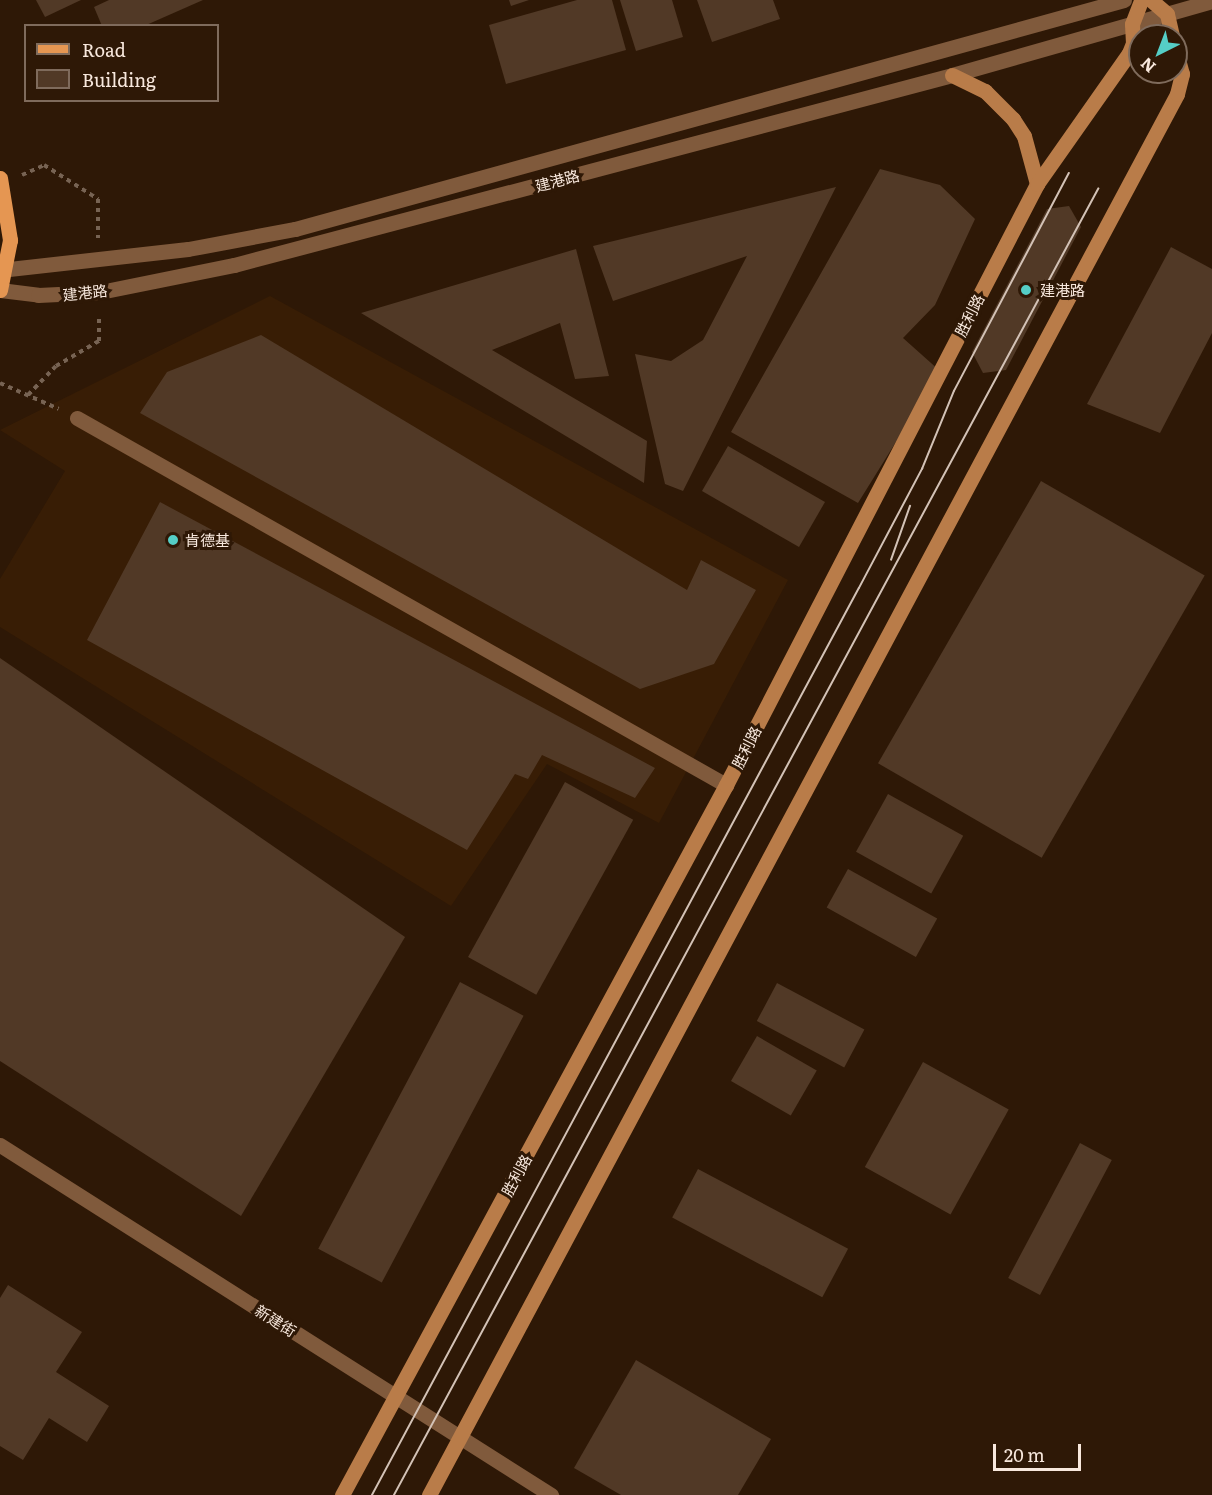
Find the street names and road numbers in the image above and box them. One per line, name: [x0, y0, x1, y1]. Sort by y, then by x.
street label: 建港路: [533, 165, 581, 195]
street label: 建港路: [62, 281, 108, 303]
street label: 胜利路: [951, 291, 987, 339]
street label: 胜利路: [728, 723, 764, 771]
street label: 胜利路: [497, 1151, 535, 1199]
street label: 新建街: [252, 1300, 300, 1340]

